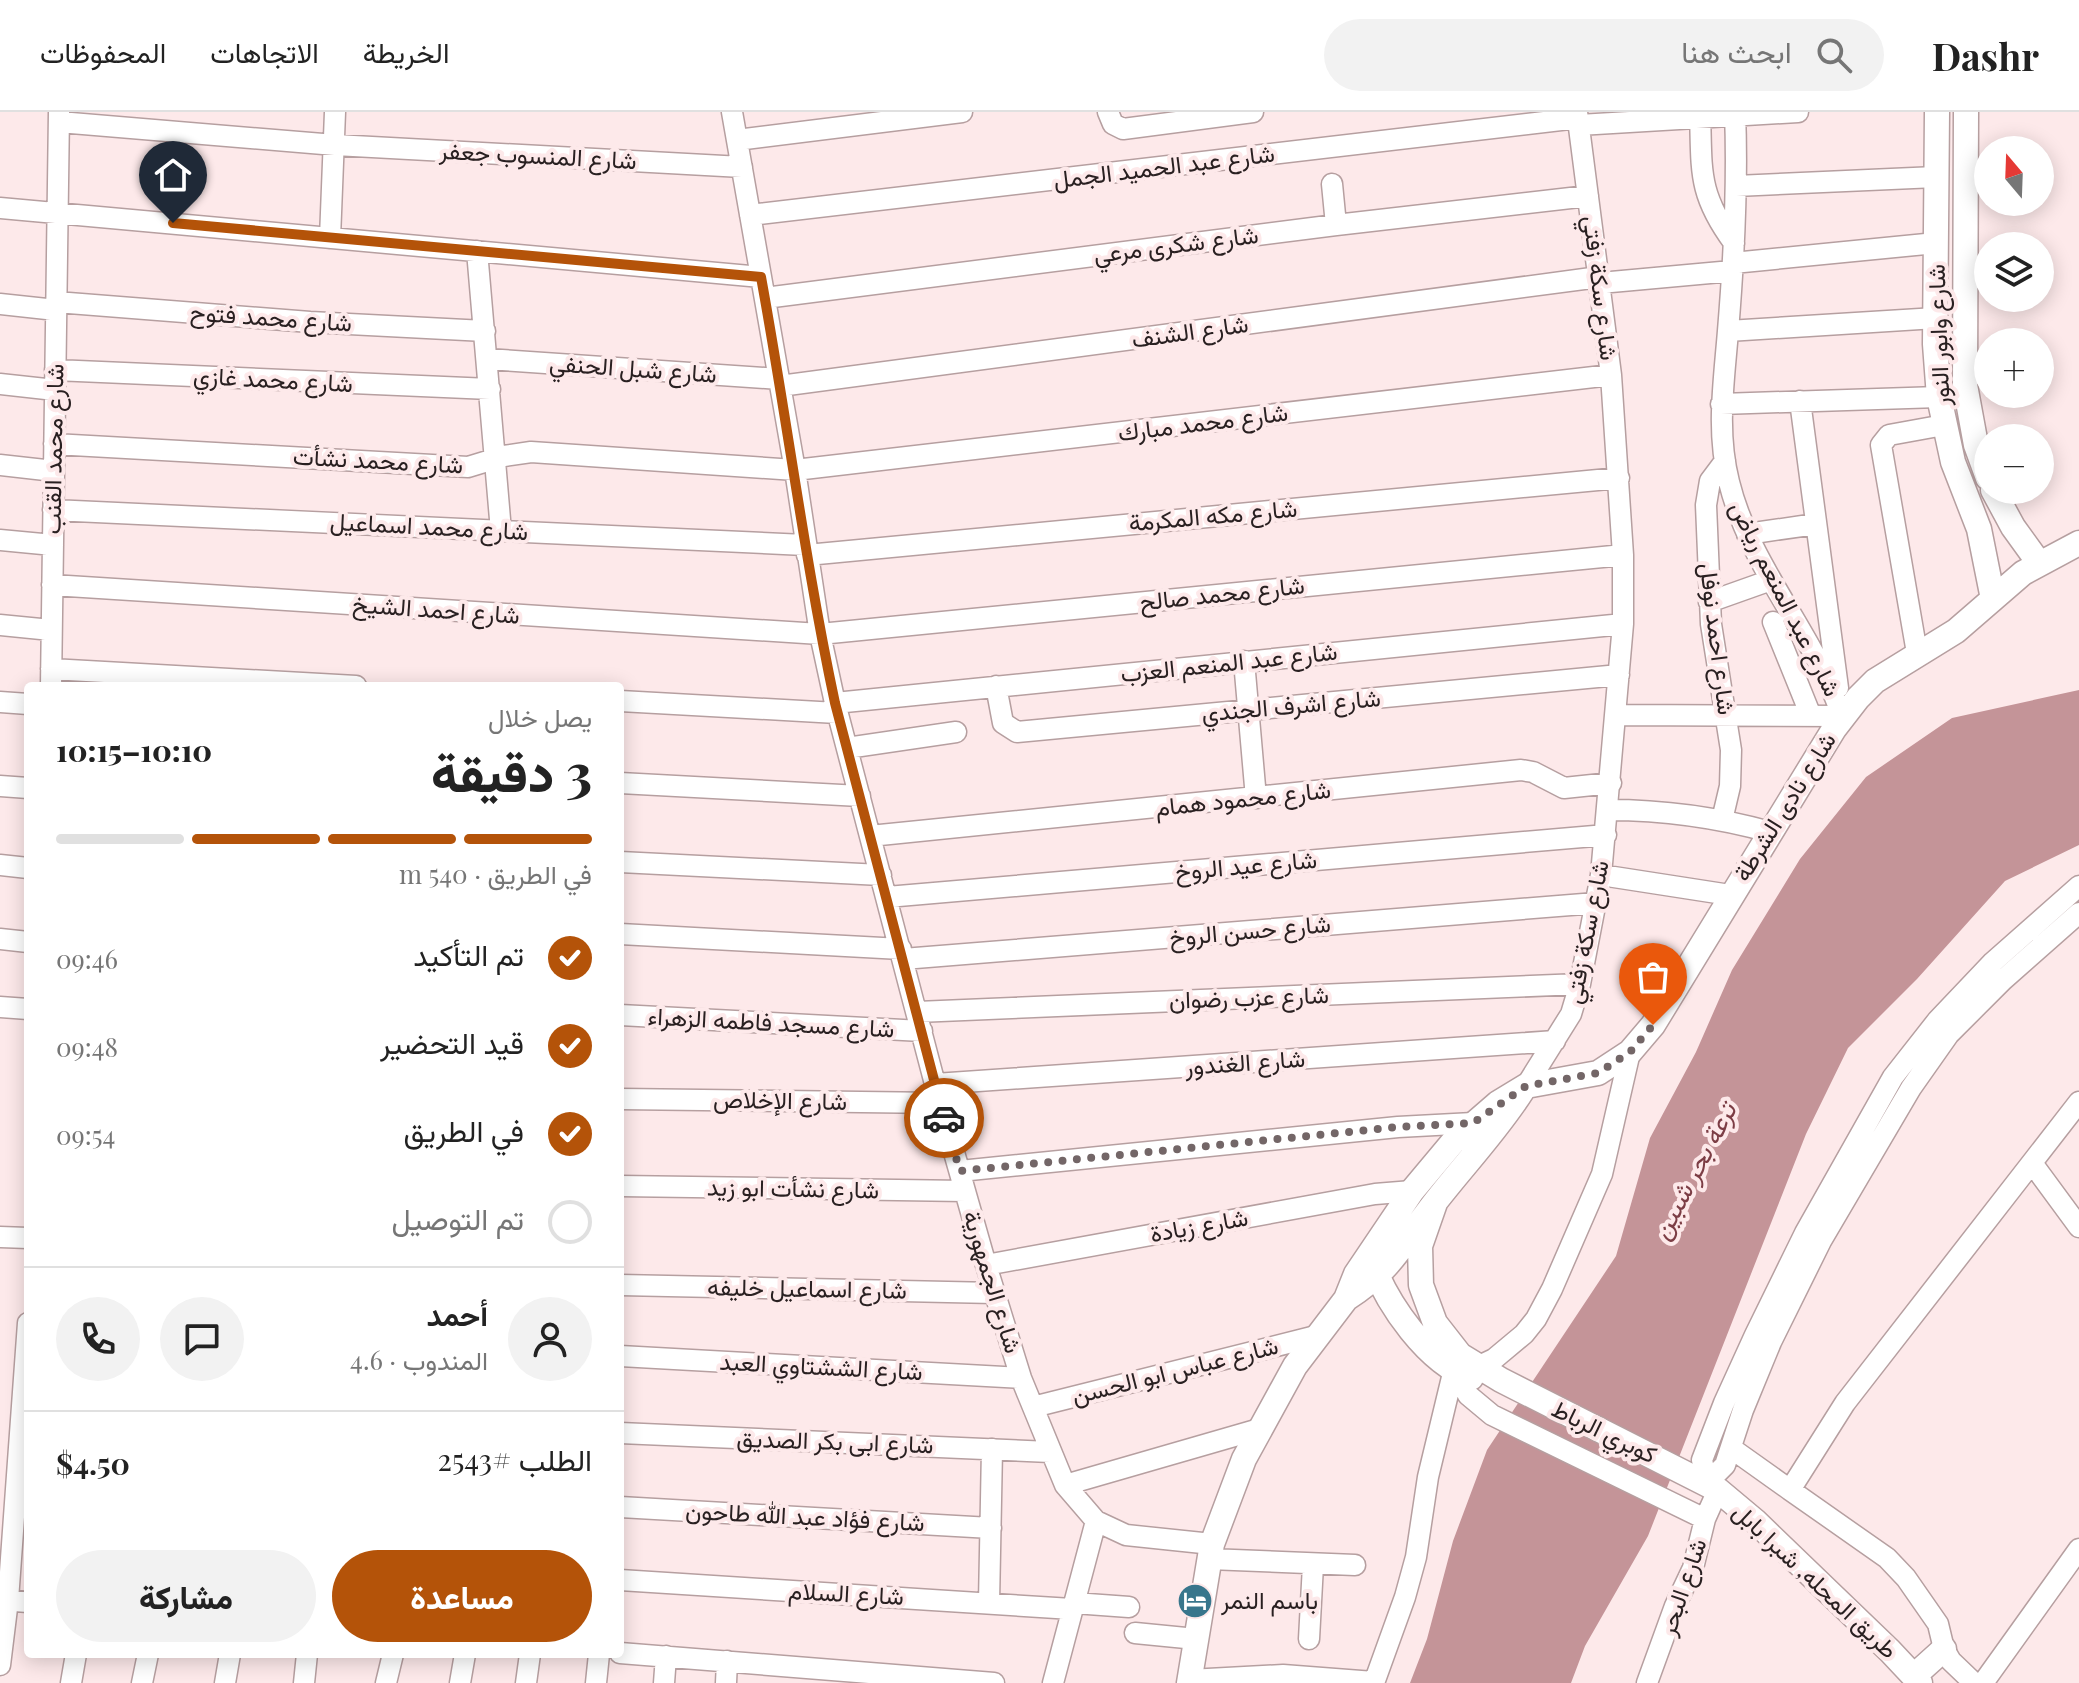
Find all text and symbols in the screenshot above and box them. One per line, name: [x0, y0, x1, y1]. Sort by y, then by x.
search box: [1324, 19, 1884, 91]
text: Dashr: [1932, 30, 2039, 81]
text: ابحث هنا: [1681, 31, 1792, 71]
text: المحفوظات: [40, 33, 166, 70]
text: الاتجاهات: [210, 33, 319, 70]
text: الخريطة: [363, 33, 449, 70]
icon: search: [1812, 33, 1856, 77]
street label: شارع المنسوب جعفر: [438, 133, 638, 177]
street label: شارع عبد الحميد الجمل: [1051, 136, 1276, 196]
north arrow: [1974, 136, 2054, 216]
map controls: [1974, 136, 2054, 504]
pin: [139, 141, 207, 223]
icon: home: [151, 153, 195, 197]
street label: شارع سكة زفتي: [1572, 214, 1627, 363]
street label: شارع شكرى مرعي: [1091, 217, 1261, 274]
button: layers: [1974, 232, 2054, 312]
street label: شارع وابور النور: [1919, 264, 1958, 408]
street label: شارع محمد فتوح: [189, 294, 353, 340]
street label: شارع الشنف: [1129, 306, 1250, 356]
button: +: [1974, 328, 2054, 408]
street label: شارع شبل الحنفي: [548, 345, 718, 394]
street label: شارع محمد غازي: [192, 358, 354, 403]
street label: شارع محمد القنب: [35, 363, 71, 535]
street label: شارع محمد مبارك: [1116, 395, 1290, 449]
button: −: [1974, 424, 2054, 504]
street label: شارع محمد نشأت: [292, 439, 464, 481]
street label: شارع مكه المكرمة: [1127, 491, 1299, 539]
street label: شارع عبد المنعم رياض: [1722, 495, 1850, 702]
street label: شارع محمد اسماعيل: [329, 504, 529, 548]
street label: شارع احمد نوفل: [1692, 561, 1744, 717]
street label: شارع محمد صالح: [1138, 567, 1306, 620]
street label: شارع احمد الشيخ: [351, 586, 521, 633]
street label: شارع عبد المنعم العزب: [1119, 634, 1339, 690]
street label: شارع اشرف الجندي: [1200, 680, 1382, 733]
text: يصل خلال: [488, 699, 592, 734]
street label: شارع نادى الشرطة: [1725, 725, 1844, 888]
text: 10:10–10:15: [56, 730, 212, 770]
text: 3 دقيقة: [431, 736, 592, 805]
street label: شارع محمود همام: [1153, 772, 1332, 824]
street label: شارع عيد الروخ: [1174, 842, 1318, 888]
text: في الطريق · 540 m: [399, 856, 592, 891]
street label: شارع سكة زفتي: [1555, 857, 1620, 1007]
street label: شارع حسن الروخ: [1168, 906, 1332, 954]
text: تم التأكيد: [413, 934, 524, 974]
icon: check: [548, 936, 592, 980]
text: 09:46: [56, 941, 118, 976]
pin: [1619, 943, 1687, 1025]
icon: bag: [1631, 955, 1675, 999]
street label: شارع عزب رضوان: [1168, 977, 1330, 1017]
street label: شارع مسجد فاطمه الزهراء: [647, 999, 895, 1045]
text: قيد التحضير: [380, 1022, 524, 1062]
icon: check: [548, 1024, 592, 1068]
text: 09:48: [56, 1029, 118, 1064]
street label: شارع الغندور: [1183, 1041, 1306, 1083]
courier: [904, 1078, 984, 1158]
street label: شارع الإخلاص: [713, 1082, 847, 1118]
water label: ترعة بحر شبين: [1642, 1093, 1745, 1245]
icon: car: [922, 1096, 966, 1140]
text: في الطريق: [403, 1110, 524, 1150]
icon: check: [548, 1112, 592, 1156]
text: 09:54: [56, 1117, 115, 1152]
street label: شارع نشأت ابو زيد: [707, 1169, 879, 1207]
text: تم التوصيل: [392, 1198, 524, 1238]
street label: شارع زيادة: [1147, 1200, 1250, 1250]
street label: شارع الجمهورية: [955, 1206, 1031, 1357]
street label: شارع اسماعيل خليفه: [707, 1269, 907, 1307]
text: أحمد: [426, 1294, 488, 1334]
button: phone: [56, 1297, 140, 1381]
button: chat: [160, 1297, 244, 1381]
button: person: [508, 1297, 592, 1381]
street label: شارع عباس ابو الحسن: [1068, 1328, 1281, 1412]
text: المندوب · 4.6: [350, 1342, 488, 1377]
street label: شارع الششتاوي العبد: [718, 1344, 924, 1391]
street label: كوبري الرباط: [1545, 1391, 1663, 1474]
street label: شارع ابى بكر الصديق: [736, 1421, 934, 1461]
text: الطلب #2543: [438, 1439, 592, 1479]
text: $4.50: [56, 1443, 130, 1483]
street label: شارع فؤاد عبد الله طاحون: [685, 1493, 926, 1539]
street label: طريق المحله, شبرا بابل: [1726, 1495, 1906, 1665]
street label: شارع البحر: [1649, 1534, 1715, 1641]
button: مشاركة: [56, 1550, 316, 1642]
button: مساعدة: [332, 1550, 592, 1642]
street label: شارع السلام: [787, 1573, 905, 1613]
hotel icon: باسم النمر: [1176, 1582, 1214, 1620]
place label: باسم النمر: [1220, 1583, 1318, 1617]

